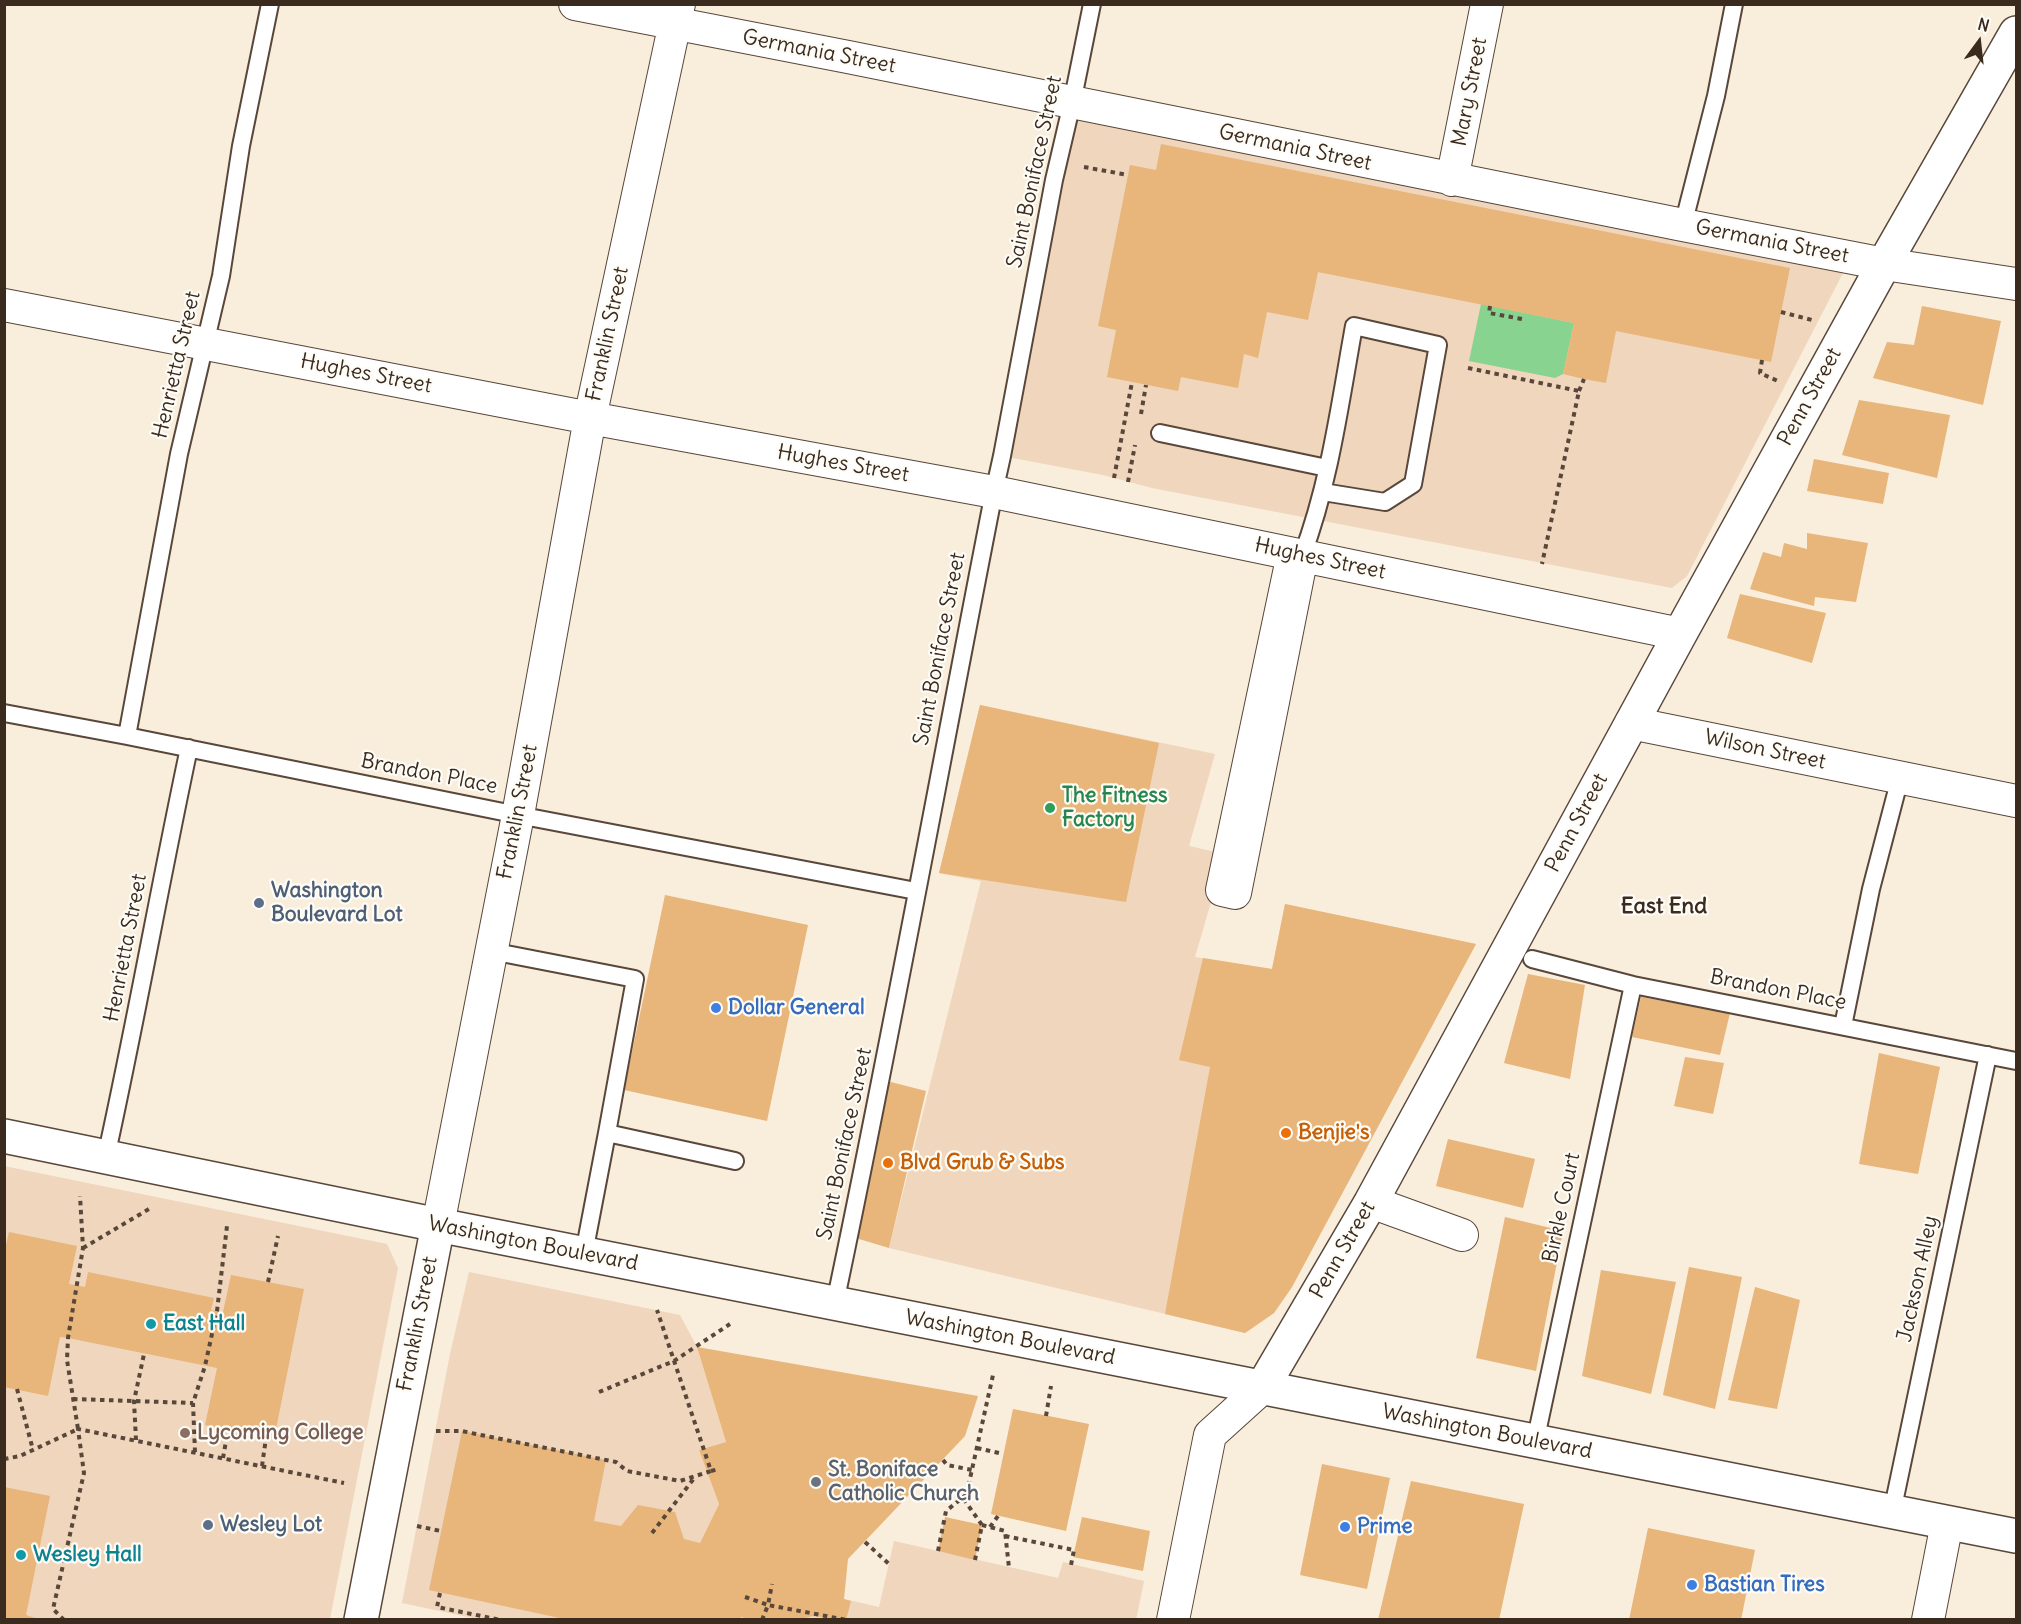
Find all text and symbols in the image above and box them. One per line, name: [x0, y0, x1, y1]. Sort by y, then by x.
north arrow: [1949, 12, 2009, 72]
text: N: [1976, 14, 1992, 36]
street label: Germania Street: [740, 25, 898, 79]
street label: Mary Street: [1447, 35, 1493, 149]
street label: Saint Boniface Street: [1002, 74, 1068, 270]
street label: Germania Street: [1216, 120, 1374, 176]
street label: Germania Street: [1693, 215, 1851, 269]
street label: Franklin Street: [581, 264, 635, 404]
street label: Henrietta Street: [148, 289, 206, 441]
street label: Penn Street: [1773, 343, 1847, 451]
street label: Hughes Street: [298, 349, 434, 399]
street label: Hughes Street: [775, 440, 911, 488]
street label: Hughes Street: [1252, 533, 1388, 585]
street label: Saint Boniface Street: [909, 550, 971, 748]
street label: Wilson Street: [1702, 725, 1828, 775]
street label: Franklin Street: [493, 742, 543, 882]
street label: Brandon Place: [359, 748, 499, 800]
street label: Penn Street: [1540, 769, 1614, 877]
place label: The Fitness Factory: [1062, 783, 1168, 833]
marker: The Fitness Factory: [1043, 801, 1057, 815]
street label: Henrietta Street: [99, 872, 153, 1024]
place label: Washington Boulevard Lot: [271, 878, 403, 928]
district label: East End: [1621, 894, 1707, 920]
marker: Washington Boulevard Lot: [252, 896, 266, 910]
street label: Brandon Place: [1708, 964, 1848, 1016]
place label: Dollar General: [728, 995, 865, 1021]
marker: Dollar General: [709, 1001, 723, 1015]
street label: Saint Boniface Street: [812, 1046, 878, 1242]
place label: Benjie's: [1298, 1120, 1369, 1146]
marker: Benjie's: [1279, 1126, 1293, 1140]
place label: Blvd Grub & Subs: [900, 1150, 1065, 1176]
street label: Birkle Court: [1538, 1151, 1586, 1265]
marker: Blvd Grub & Subs: [881, 1156, 895, 1170]
street label: Penn Street: [1305, 1197, 1381, 1303]
street label: Washington Boulevard: [426, 1211, 640, 1277]
street label: Jackson Alley: [1892, 1214, 1944, 1344]
street label: Franklin Street: [393, 1254, 443, 1394]
street label: Washington Boulevard: [903, 1305, 1117, 1371]
place label: East Hall: [163, 1311, 245, 1337]
marker: East Hall: [144, 1317, 158, 1331]
street label: Washington Boulevard: [1380, 1399, 1594, 1465]
place label: Lycoming College: [197, 1420, 364, 1446]
marker: Lycoming College: [178, 1426, 192, 1440]
place label: St. Boniface Catholic Church: [828, 1457, 979, 1507]
marker: St. Boniface Catholic Church: [809, 1475, 823, 1489]
place label: Wesley Lot: [220, 1512, 322, 1538]
place label: Prime: [1357, 1514, 1413, 1540]
marker: Wesley Lot: [201, 1518, 215, 1532]
marker: Prime: [1338, 1520, 1352, 1534]
place label: Wesley Hall: [33, 1542, 142, 1568]
marker: Wesley Hall: [14, 1548, 28, 1562]
place label: Bastian Tires: [1704, 1572, 1825, 1598]
marker: Bastian Tires: [1685, 1578, 1699, 1592]

